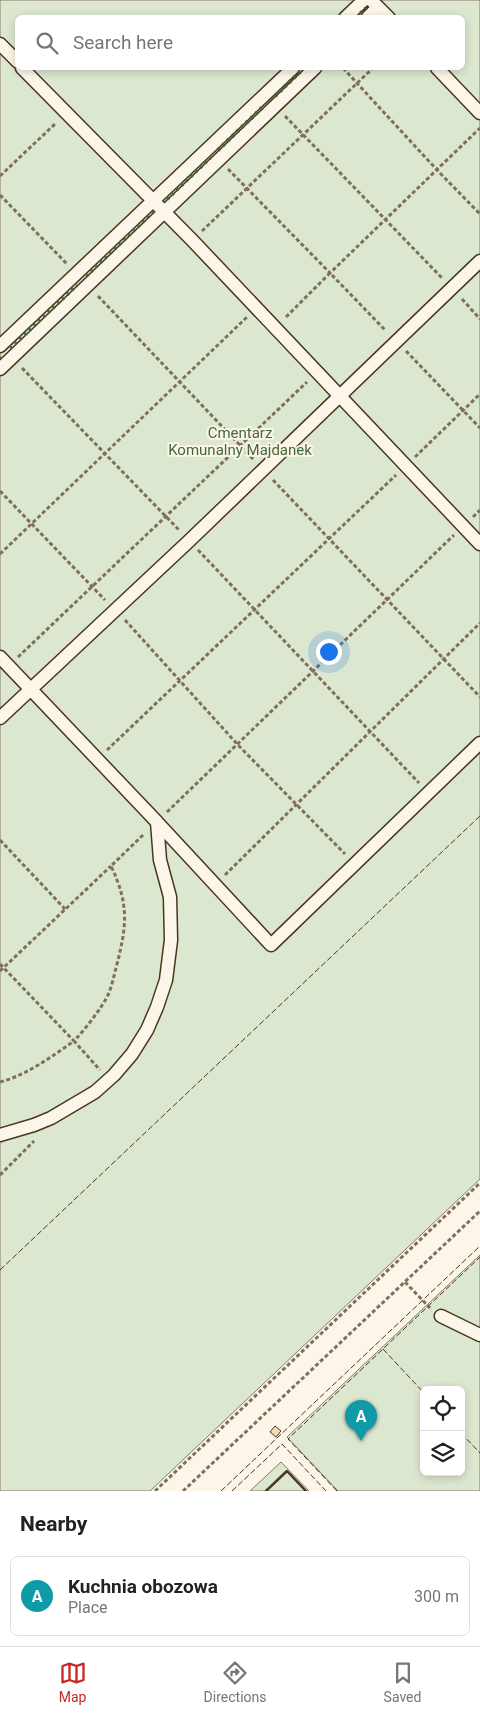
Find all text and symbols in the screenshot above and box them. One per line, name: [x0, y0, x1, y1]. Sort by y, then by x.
search box: [15, 15, 465, 70]
icon: search: [33, 29, 61, 57]
text: Search here: [73, 31, 173, 54]
park label: Cmentarz Komunalny Majdanek: [168, 424, 312, 459]
your location: [316, 639, 342, 665]
map controls: [420, 1386, 465, 1476]
button: locate: [420, 1386, 465, 1431]
pin: A: [345, 1400, 377, 1441]
button: layers: [420, 1431, 465, 1476]
text: Nearby: [20, 1512, 87, 1536]
text: Kuchnia obozowa: [68, 1575, 218, 1598]
text: A: [32, 1587, 42, 1606]
text: 300 m: [414, 1587, 459, 1606]
text: Place: [68, 1598, 108, 1617]
tab: Map: [59, 1659, 87, 1705]
tab: Directions: [204, 1659, 267, 1705]
tab: Saved: [384, 1659, 421, 1705]

